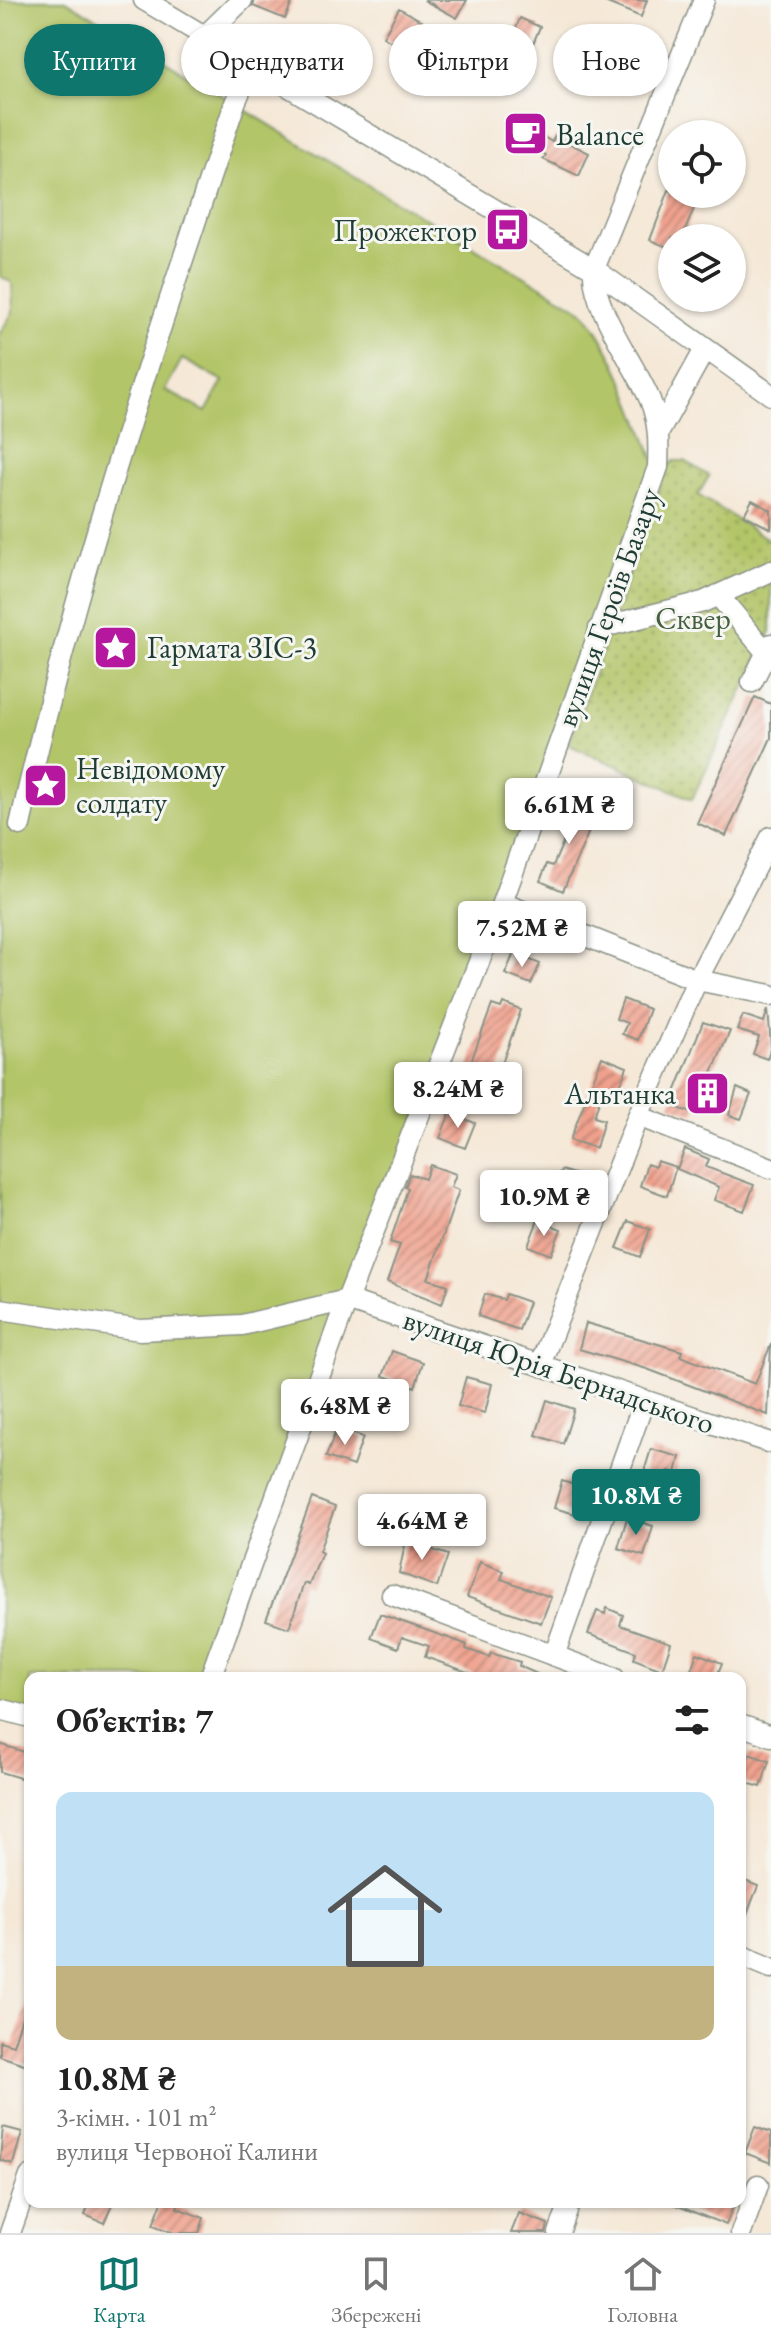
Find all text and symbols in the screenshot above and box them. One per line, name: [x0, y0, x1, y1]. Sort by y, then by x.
chip: Купити: [24, 24, 165, 96]
chip: Орендувати: [181, 24, 373, 96]
chip: Фільтри: [389, 24, 537, 96]
chip: Нове: [553, 24, 668, 96]
cafe icon: Balance: [501, 110, 549, 158]
place label: Balance: [556, 115, 644, 154]
map controls: [658, 120, 746, 312]
button: locate: [658, 120, 746, 208]
bus stop icon: Прожектор: [484, 206, 532, 254]
place label: Прожектор: [333, 211, 477, 250]
button: layers: [658, 224, 746, 312]
street label: вулиця Героїв Базару: [547, 481, 670, 732]
park label: Сквер: [655, 599, 731, 638]
place icon: Гармата ЗІС-3: [92, 623, 140, 671]
place label: Гармата ЗІС-3: [147, 628, 317, 667]
place label: Невідомому солдату: [76, 749, 226, 822]
place icon: Невідомому солдату: [21, 761, 69, 809]
pin: 6.61M ₴: [495, 778, 643, 846]
text: 6.61M ₴: [523, 787, 615, 821]
pin: 7.52M ₴: [448, 901, 596, 969]
text: 7.52M ₴: [476, 910, 568, 944]
pin: 8.24M ₴: [384, 1062, 532, 1130]
building icon: Альтанка: [683, 1069, 731, 1117]
text: 8.24M ₴: [412, 1071, 504, 1105]
place label: Альтанка: [563, 1074, 676, 1113]
pin: 10.9M ₴: [470, 1170, 618, 1238]
text: 10.9M ₴: [498, 1179, 590, 1213]
street label: вулиця Юрія Бернадського: [398, 1299, 720, 1443]
pin: 6.48M ₴: [271, 1379, 419, 1447]
text: 6.48M ₴: [299, 1388, 391, 1422]
pin: 10.8M ₴: [562, 1469, 710, 1537]
text: 10.8M ₴: [590, 1478, 682, 1512]
pin: 4.64M ₴: [348, 1494, 496, 1562]
text: 4.64M ₴: [376, 1503, 468, 1537]
text: Об’єктів: 7: [56, 1698, 213, 1742]
icon: filters: [670, 1698, 714, 1742]
icon: home: [313, 1844, 457, 1988]
text: 10.8M ₴: [56, 2056, 176, 2100]
text: 3-кімн. · 101 m²: [56, 2100, 216, 2134]
text: вулиця Червоної Калини: [56, 2134, 318, 2168]
tab: Карта: [93, 2252, 145, 2329]
tab: Збережені: [331, 2252, 422, 2329]
tab: Головна: [607, 2252, 678, 2329]

